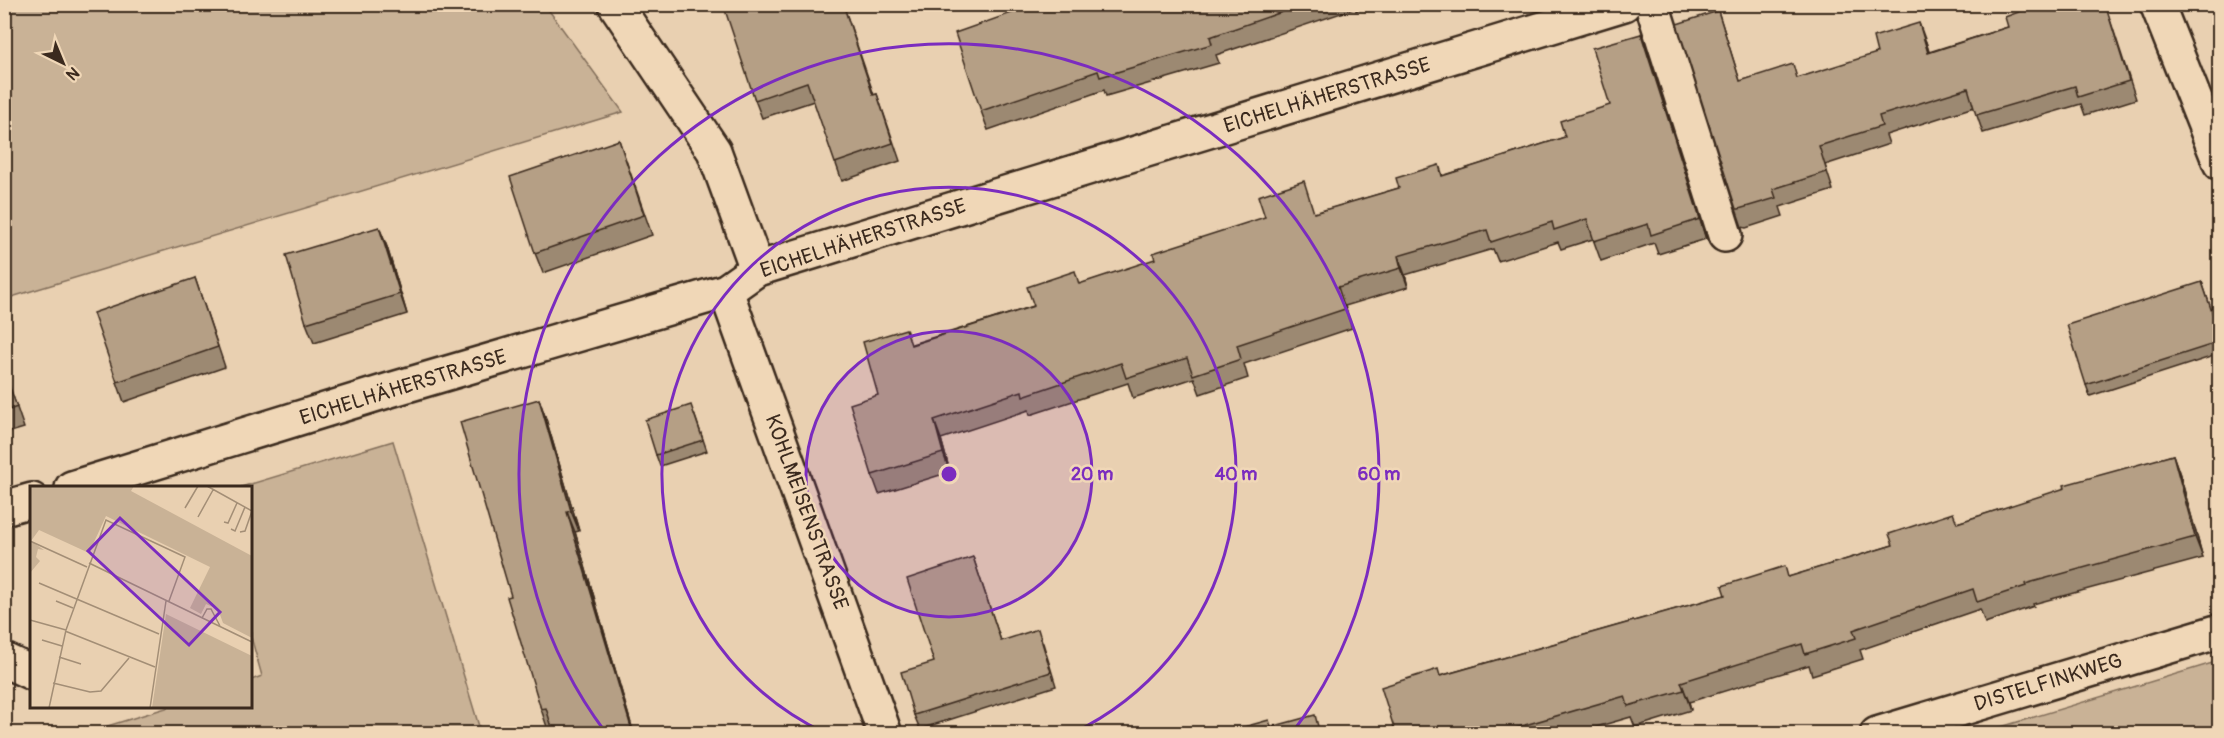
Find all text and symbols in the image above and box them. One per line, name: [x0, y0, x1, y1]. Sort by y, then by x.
north arrow: [33, 33, 93, 93]
street label: EICHELHÄHERSTRASSE: [1221, 51, 1434, 140]
text: N: [62, 62, 83, 84]
street label: EICHELHÄHERSTRASSE: [757, 192, 970, 284]
street label: EICHELHÄHERSTRASSE: [297, 343, 510, 432]
street label: KOHLMEISENSTRASSE: [759, 411, 854, 614]
text: 20 m: [1071, 463, 1113, 486]
text: 40 m: [1215, 463, 1257, 486]
text: 60 m: [1358, 463, 1400, 486]
centre of rings: [939, 464, 959, 484]
inset map: [30, 486, 252, 708]
street label: DISTELFINKWEG: [1971, 647, 2126, 718]

